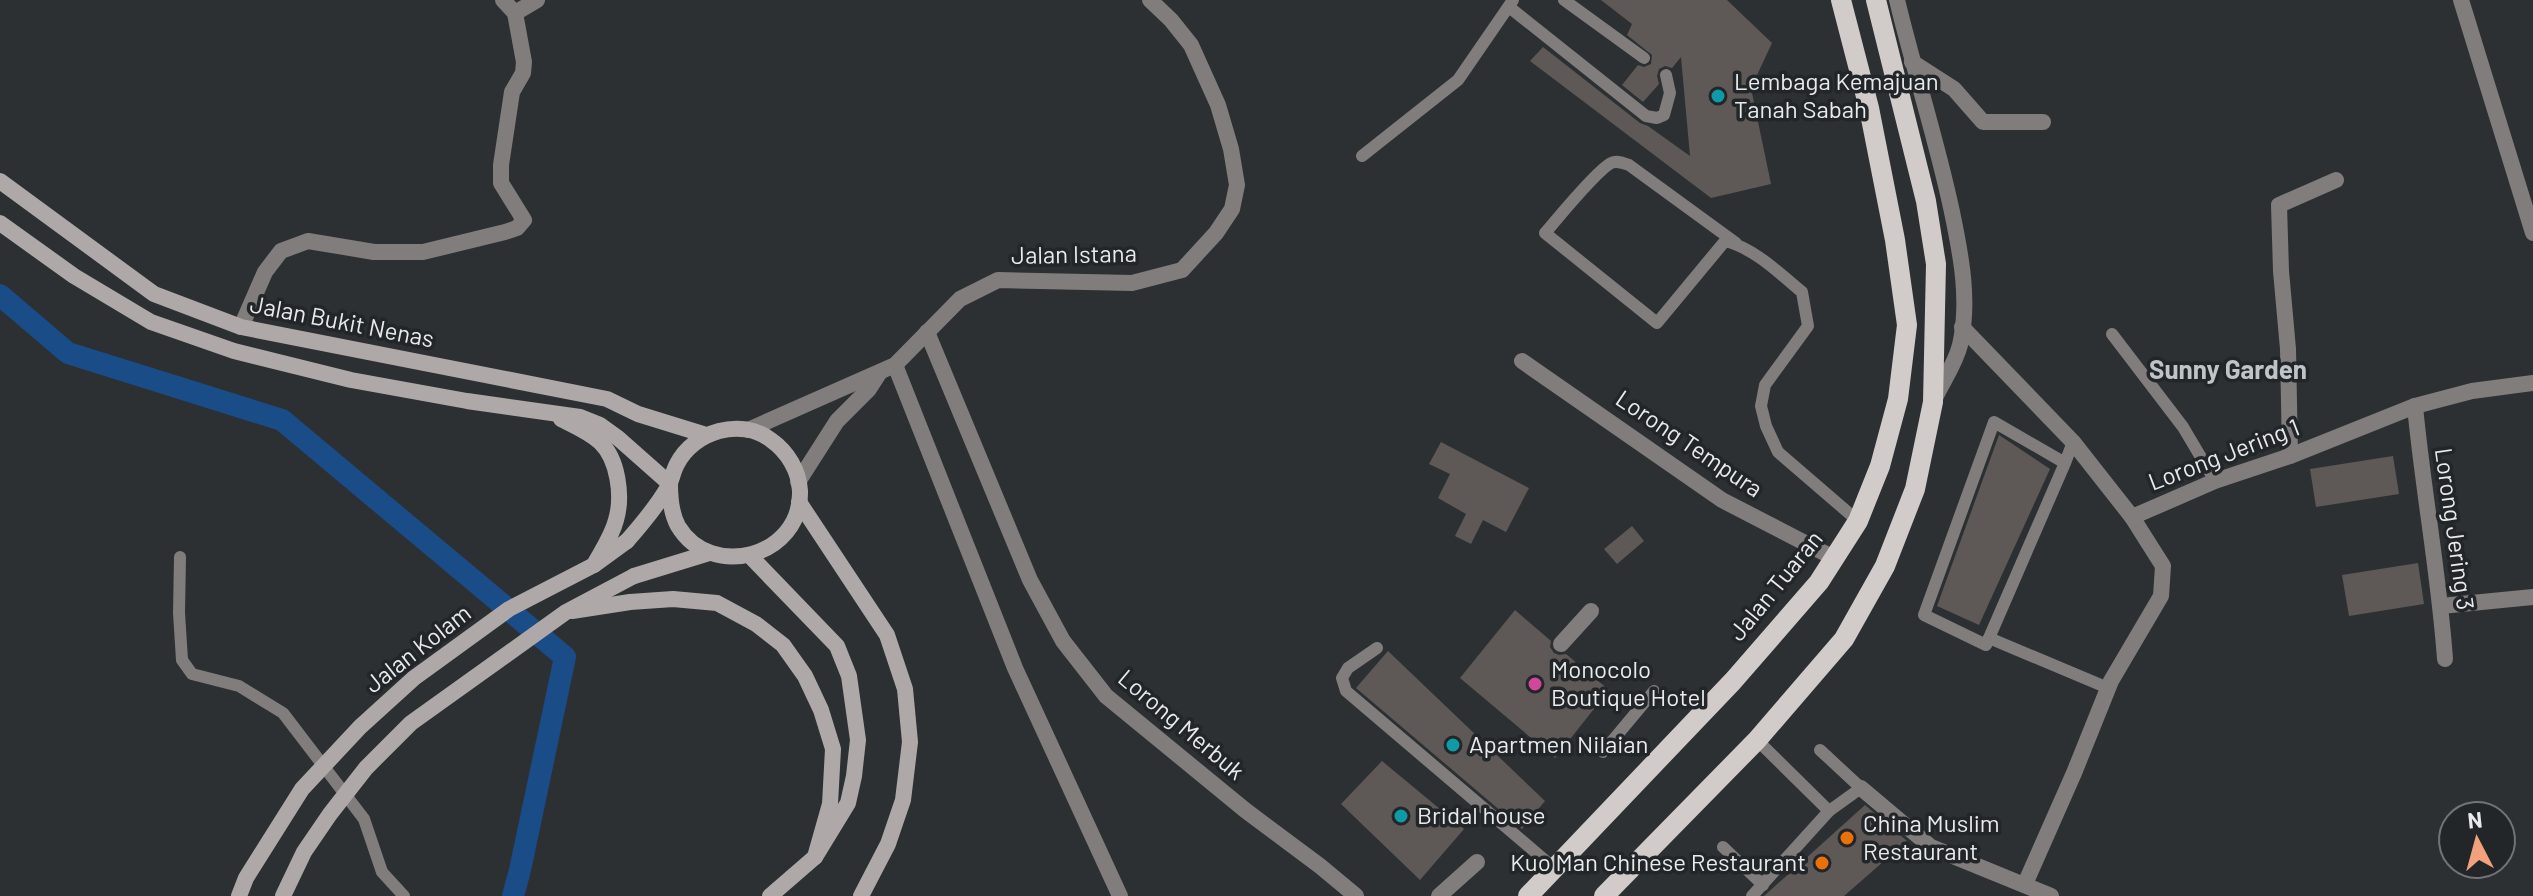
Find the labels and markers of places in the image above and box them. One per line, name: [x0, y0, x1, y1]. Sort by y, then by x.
place label: Lembaga Kemajuan Tanah Sabah: [1734, 66, 1939, 123]
marker: Lembaga Kemajuan Tanah Sabah: [1709, 87, 1727, 105]
place label: Monocolo Boutique Hotel: [1551, 654, 1706, 711]
marker: Monocolo Boutique Hotel: [1526, 675, 1544, 693]
place label: Apartmen Nilaian: [1469, 729, 1649, 758]
marker: Apartmen Nilaian: [1444, 736, 1462, 754]
place label: Bridal house: [1417, 800, 1546, 829]
marker: Bridal house: [1392, 807, 1410, 825]
place label: China Muslim Restaurant: [1863, 808, 2000, 865]
marker: China Muslim Restaurant: [1838, 829, 1856, 847]
place label: Kuo Man Chinese Restaurant: [1510, 847, 1806, 876]
marker: Kuo Man Chinese Restaurant: [1813, 854, 1831, 872]

